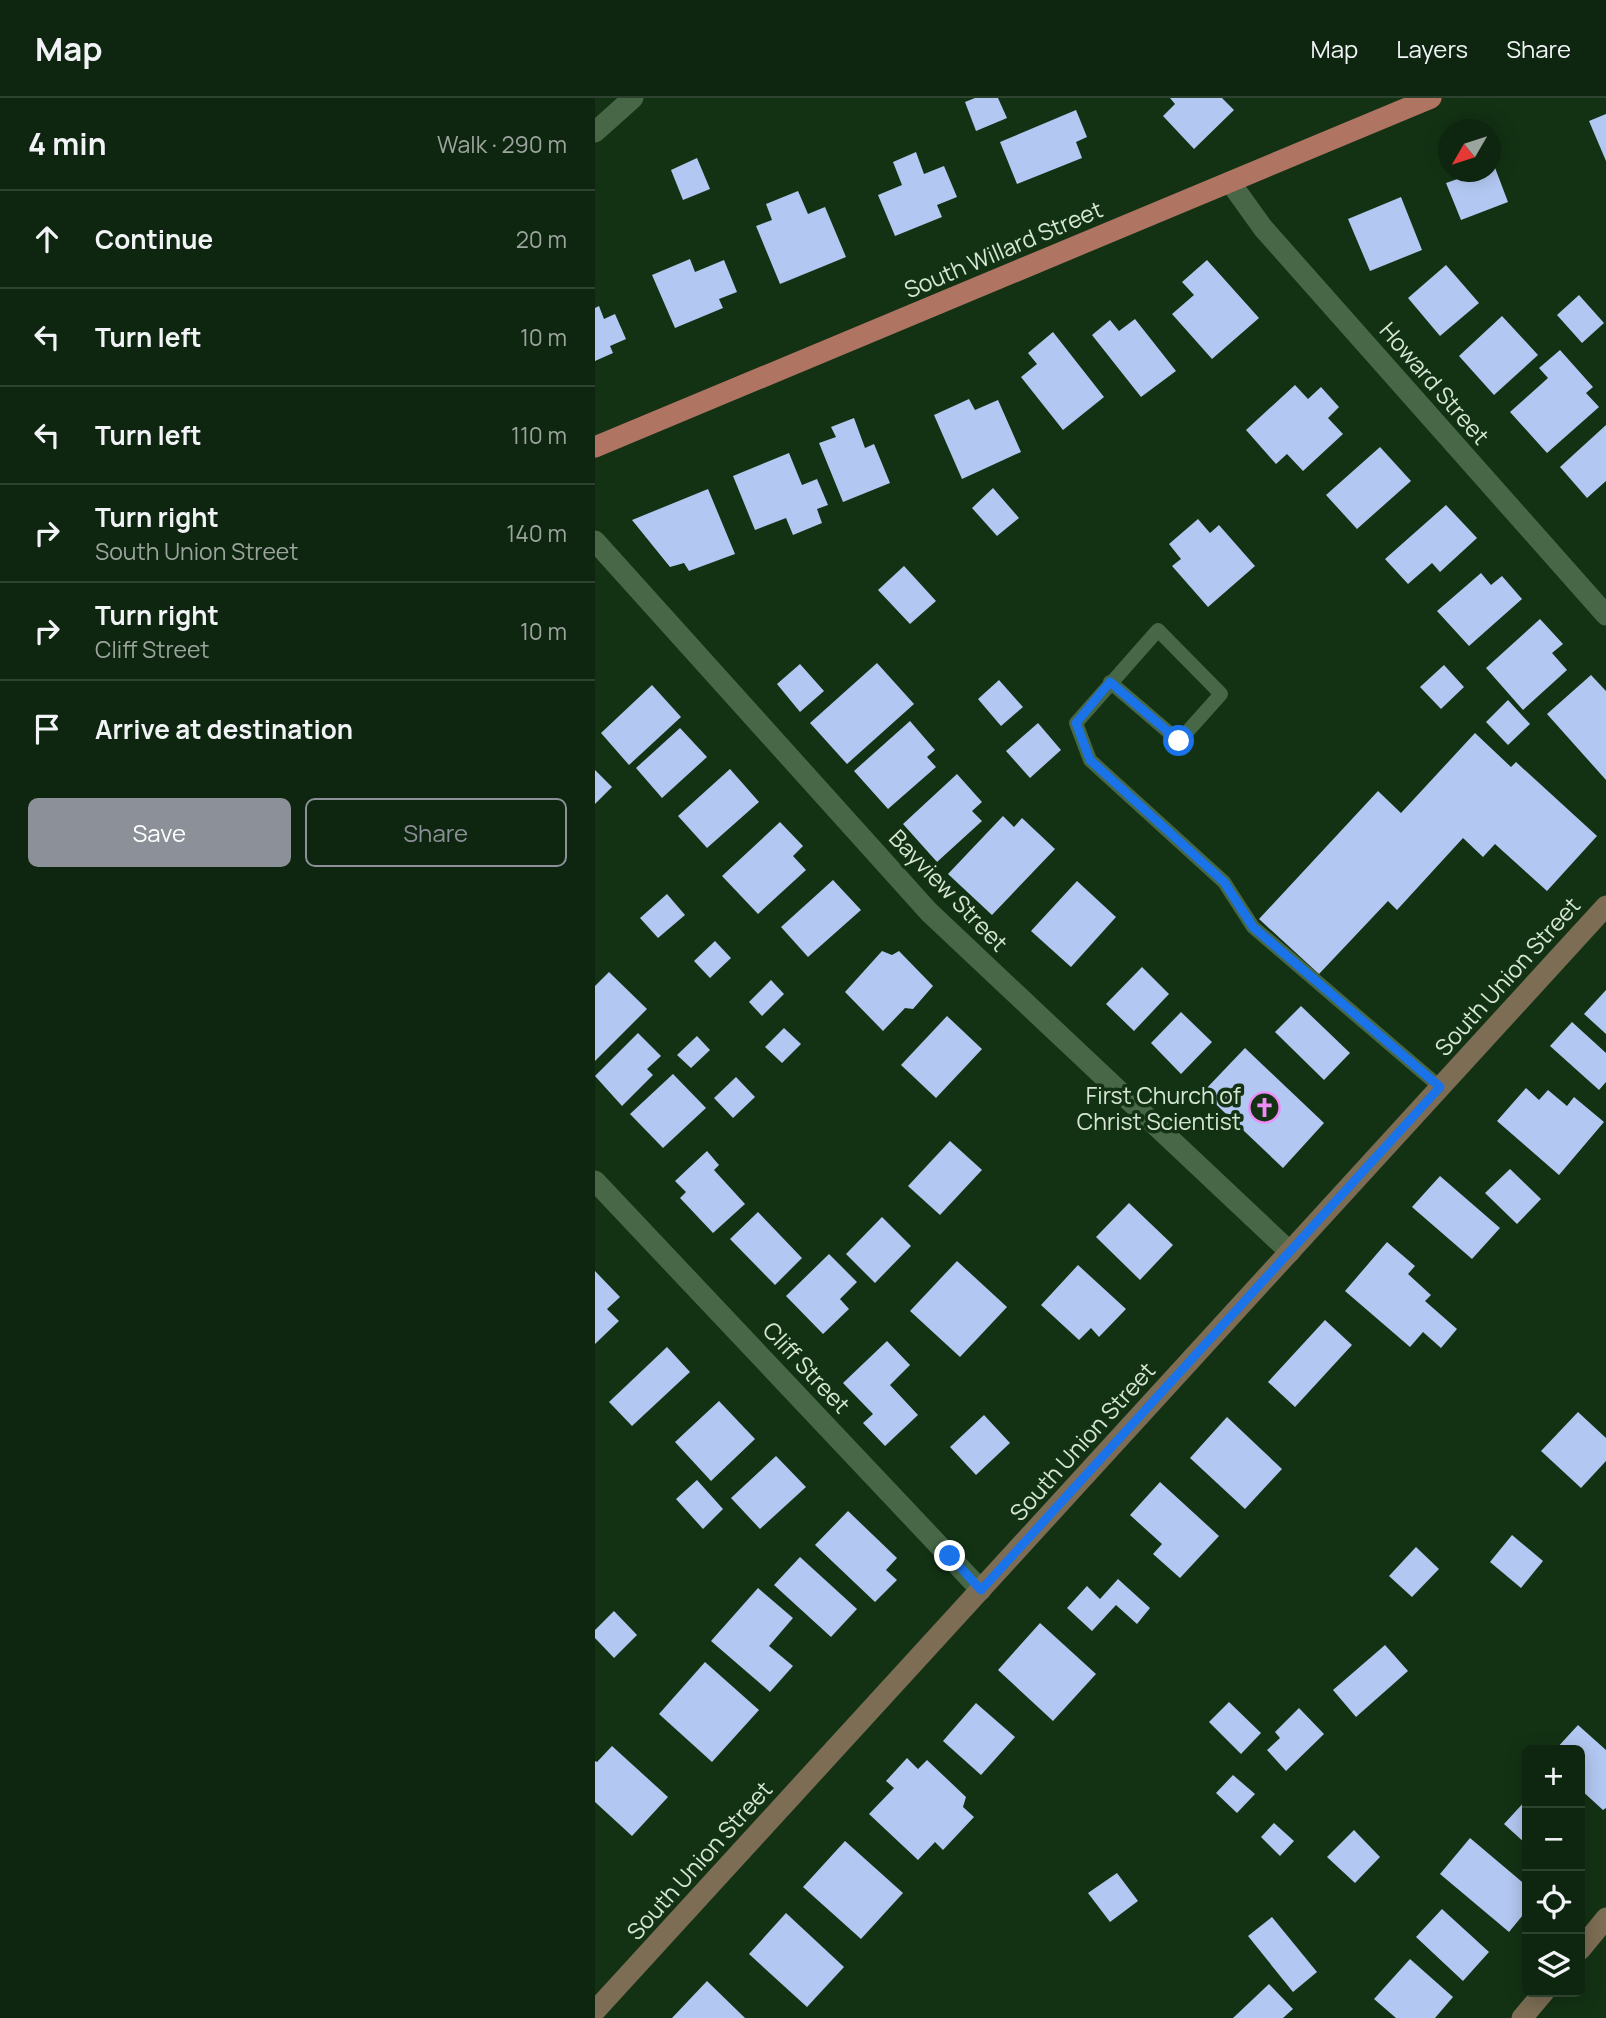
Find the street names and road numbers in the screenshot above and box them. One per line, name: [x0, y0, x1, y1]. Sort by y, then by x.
street label: South Willard Street: [899, 193, 1107, 305]
street label: Howard Street: [1373, 315, 1497, 451]
street label: Bayview Street: [883, 822, 1015, 958]
street label: South Union Street: [1427, 890, 1587, 1062]
street label: Cliff Street: [756, 1314, 858, 1420]
street label: South Union Street: [1002, 1355, 1162, 1527]
street label: South Union Street: [619, 1774, 779, 1946]

